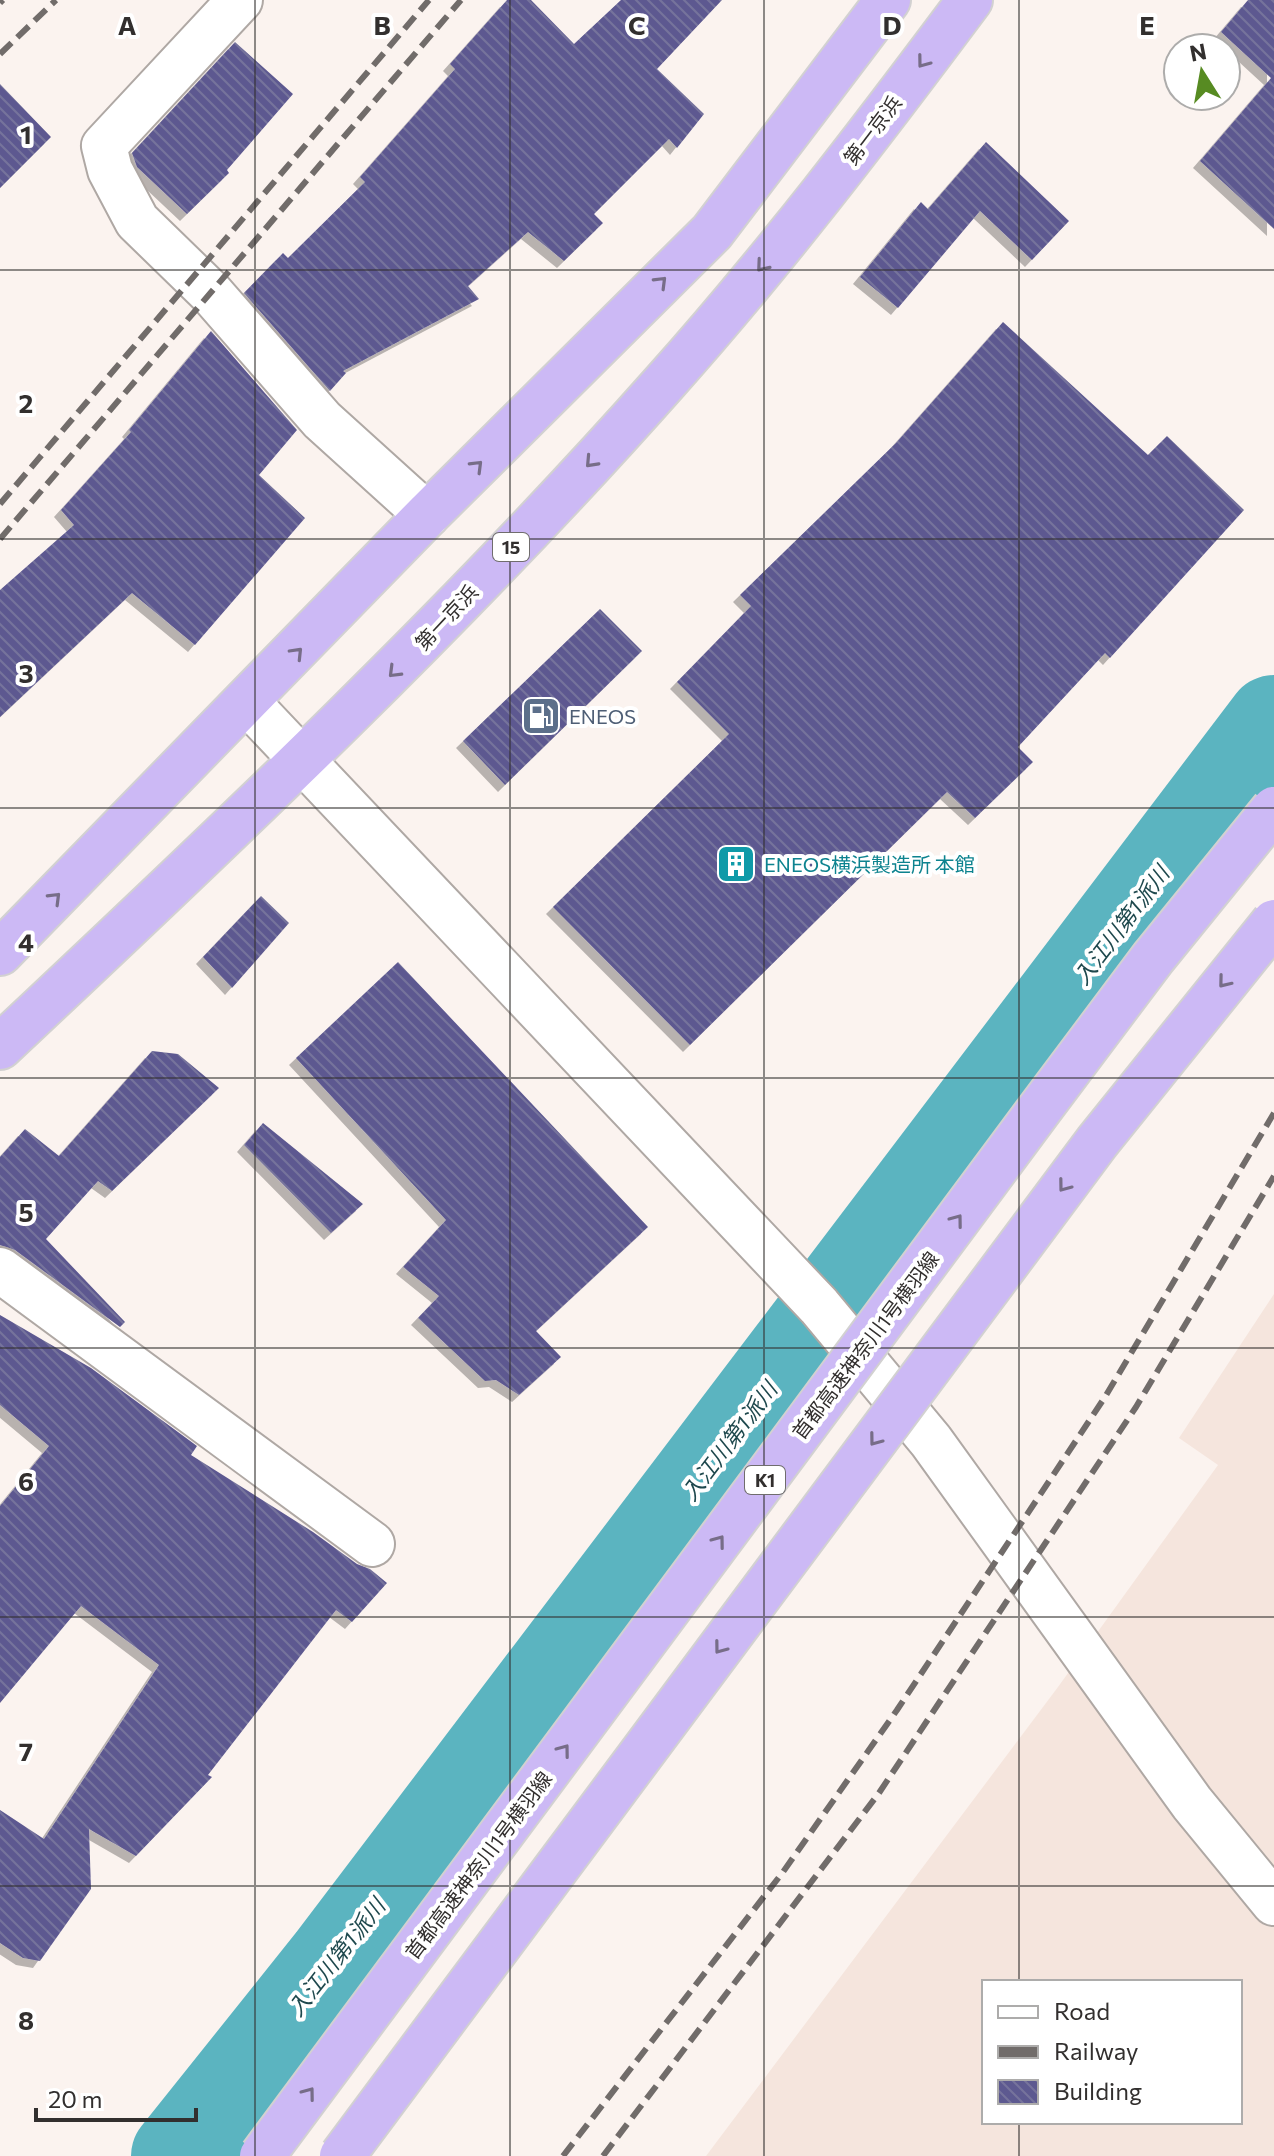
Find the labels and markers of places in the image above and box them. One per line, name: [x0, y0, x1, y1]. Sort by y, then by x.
fuel station icon: ENEOS: [520, 695, 562, 737]
place label: ENEOS: [569, 704, 636, 728]
building icon: ENEOS横浜製造所 本館: [715, 843, 757, 885]
place label: ENEOS横浜製造所 本館: [764, 852, 975, 876]

